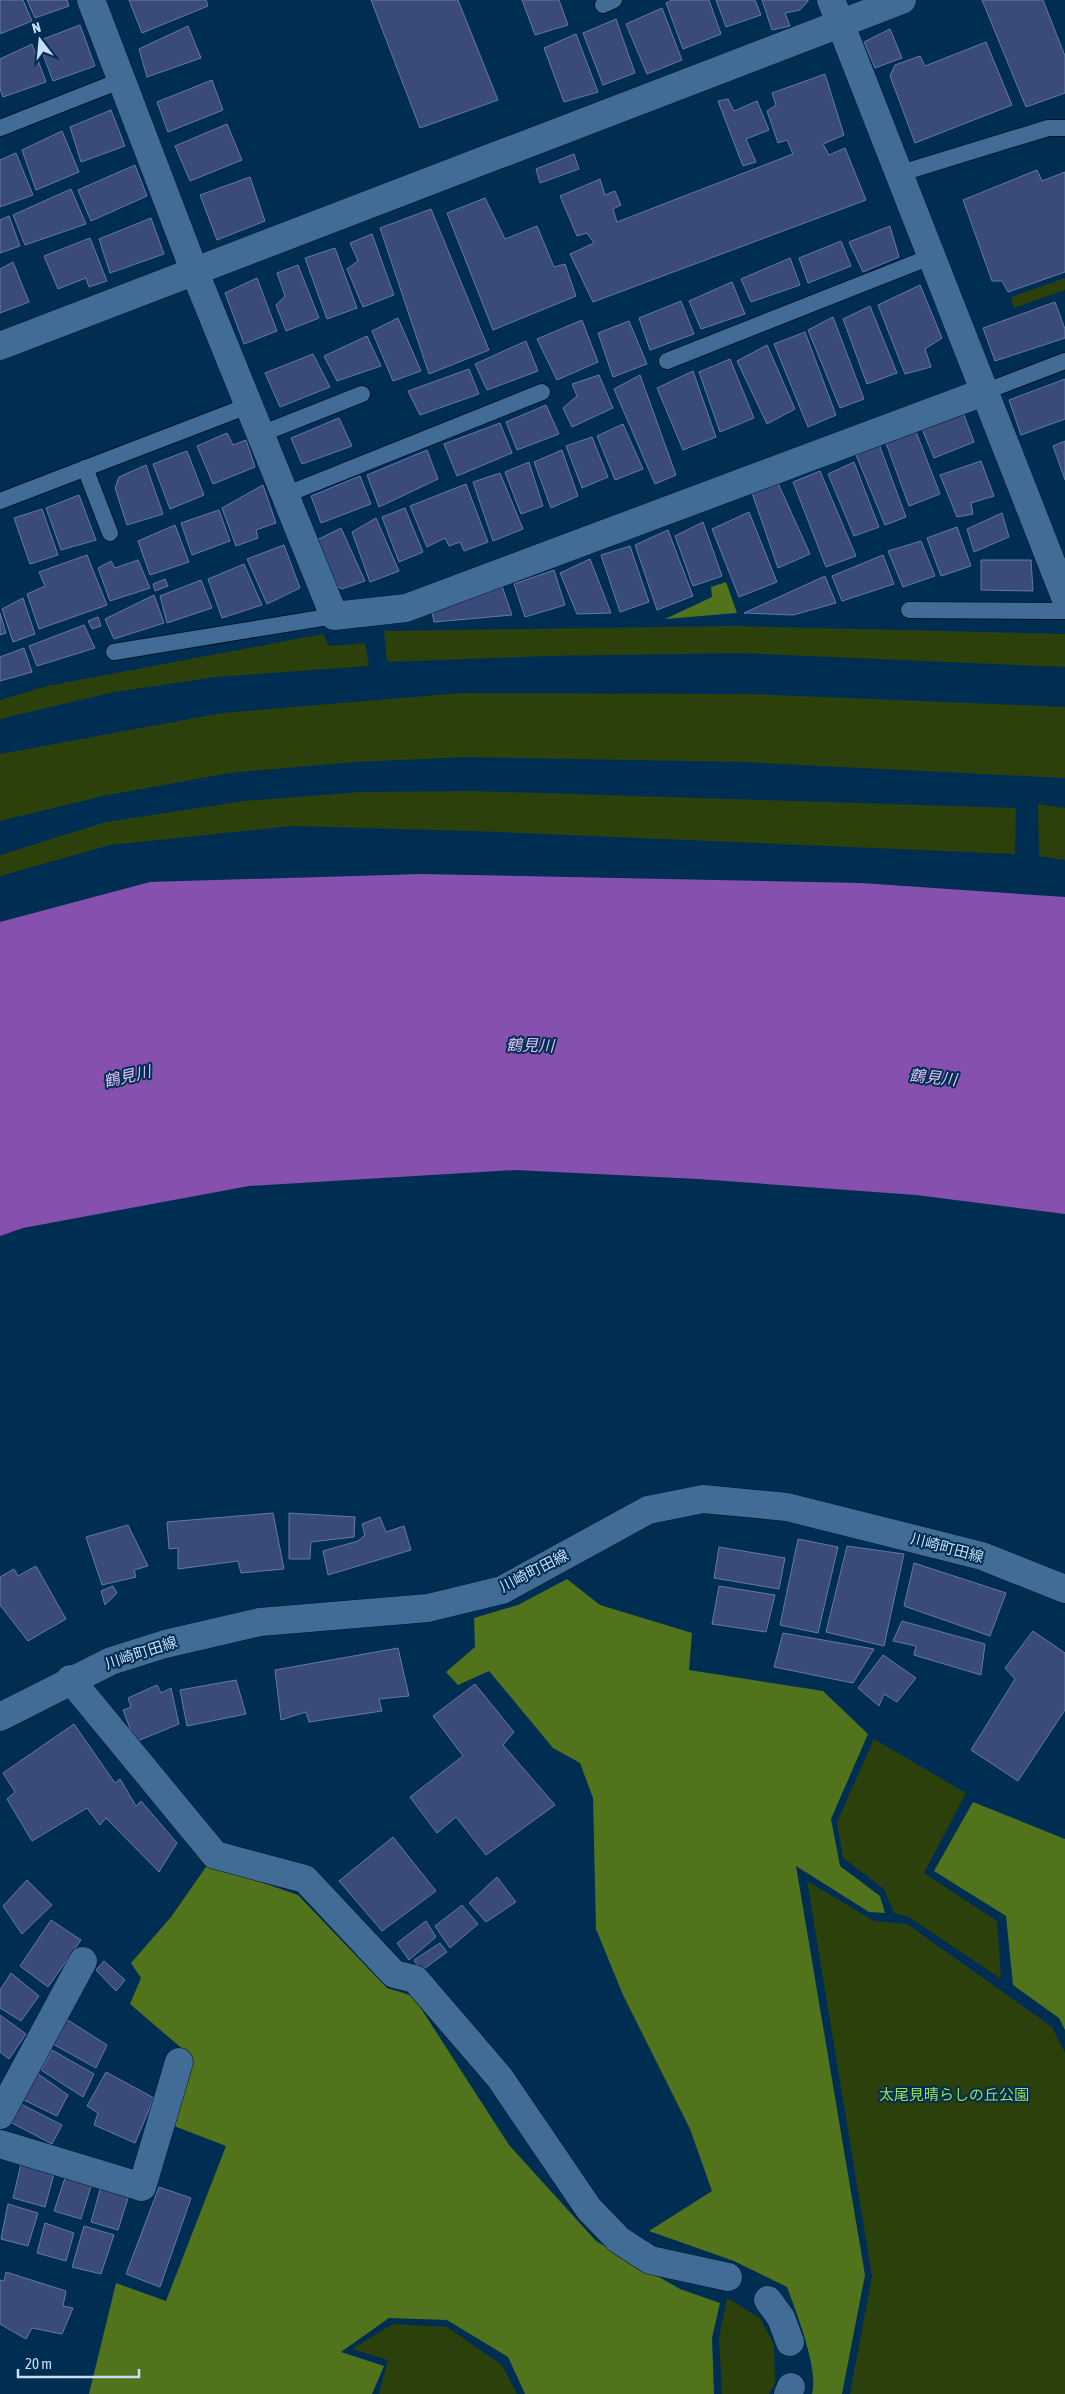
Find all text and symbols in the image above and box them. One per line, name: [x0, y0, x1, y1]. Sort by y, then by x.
north arrow: [15, 15, 65, 65]
text: N: [30, 19, 43, 36]
water label: 鶴見川: [506, 1036, 556, 1054]
water label: 鶴見川: [102, 1061, 154, 1090]
water label: 鶴見川: [908, 1066, 960, 1089]
street label: 川崎町田線: [909, 1530, 986, 1565]
street label: 川崎町田線: [496, 1546, 571, 1595]
street label: 川崎町田線: [103, 1633, 179, 1672]
park label: 太尾見晴らしの丘公園: [879, 2086, 1029, 2103]
scale bar: [18, 2346, 139, 2378]
text: 20 m: [25, 2355, 52, 2372]

